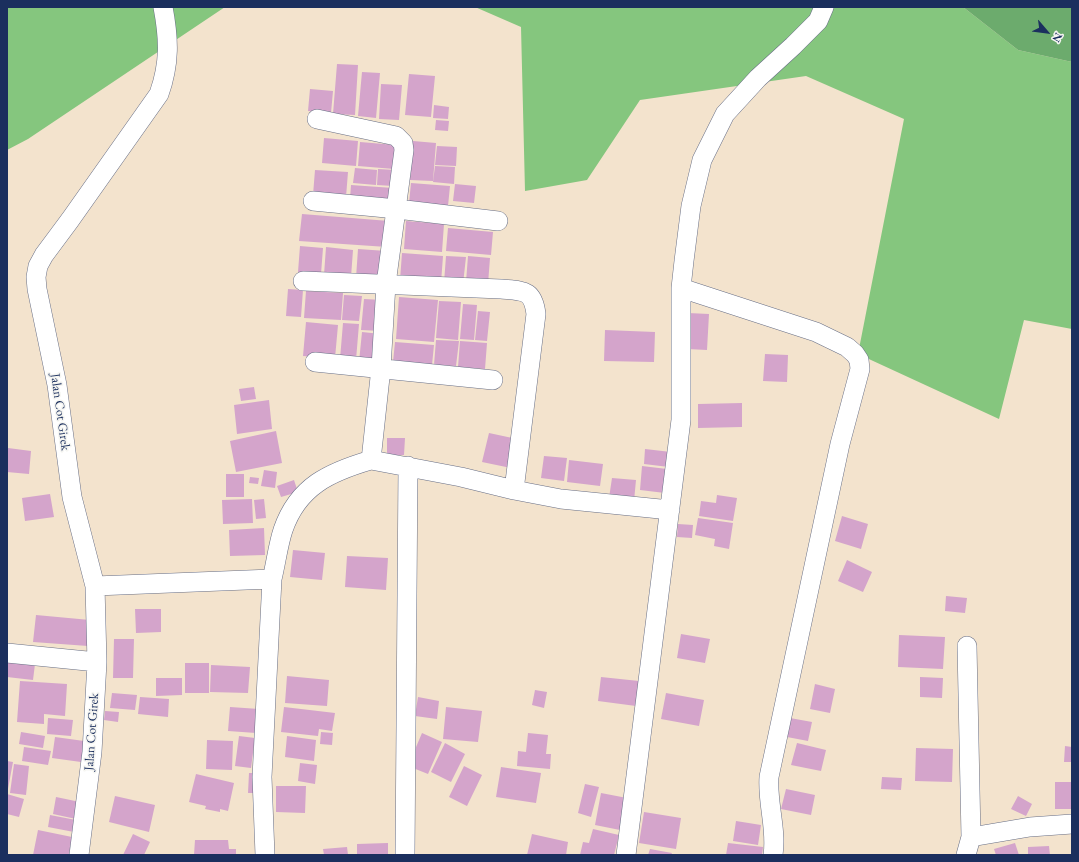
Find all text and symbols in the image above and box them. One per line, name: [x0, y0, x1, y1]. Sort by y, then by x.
north arrow: [1027, 12, 1067, 52]
text: N: [1049, 30, 1066, 45]
street label: Jalan Cot Girek: [47, 372, 73, 452]
street label: Jalan Cot Girek: [82, 693, 102, 771]

